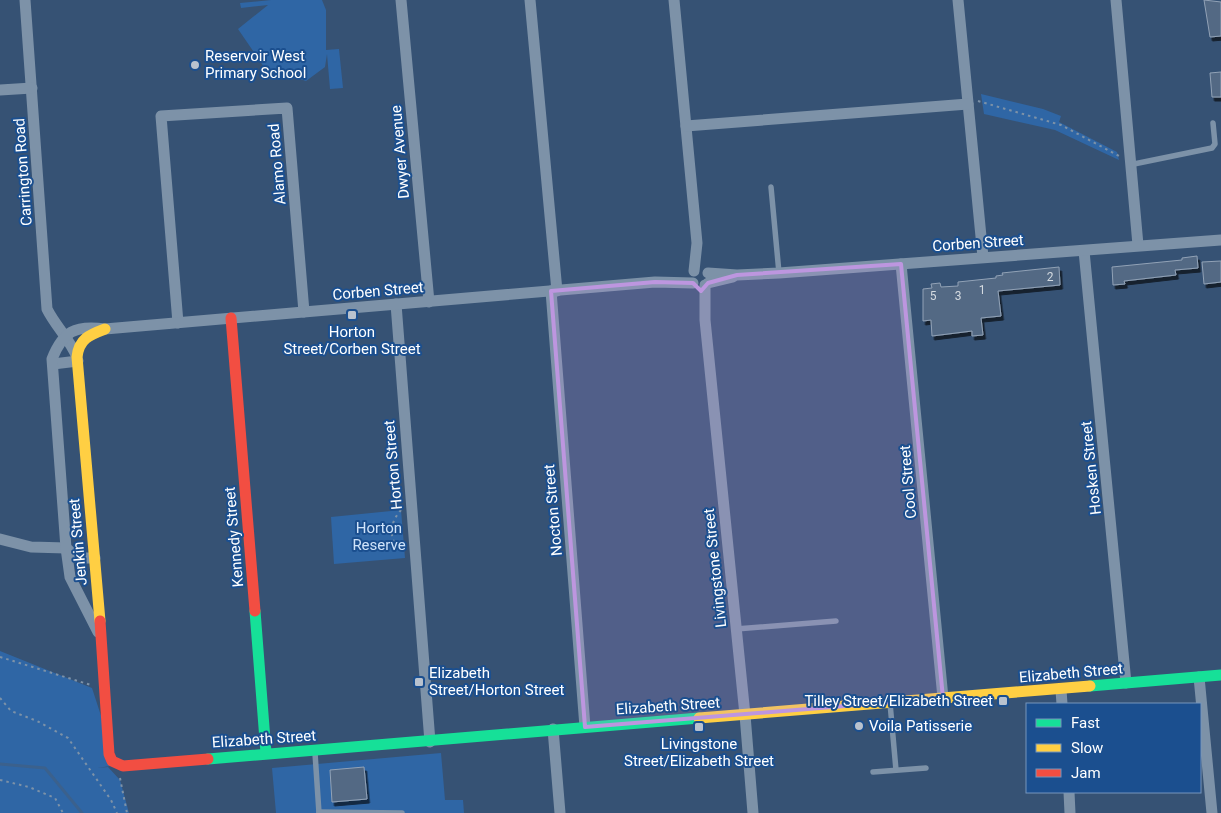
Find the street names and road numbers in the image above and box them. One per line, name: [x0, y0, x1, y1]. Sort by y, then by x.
street label: Dwyer Avenue: [387, 104, 413, 200]
street label: Carrington Road: [10, 117, 36, 227]
street label: Alamo Road: [264, 123, 290, 205]
street label: Corben Street: [932, 231, 1024, 255]
street label: Corben Street: [332, 278, 424, 304]
street label: Horton Street: [380, 420, 406, 510]
street label: Hosken Street: [1077, 420, 1105, 516]
street label: Cool Street: [896, 444, 920, 520]
street label: Nocton Street: [540, 463, 566, 557]
street label: Kennedy Street: [221, 486, 247, 588]
street label: Jenkin Street: [65, 498, 91, 586]
street label: Livingstone Street: [700, 507, 730, 629]
street label: Elizabeth Street: [1018, 659, 1124, 687]
street label: Elizabeth Street: [615, 693, 721, 719]
street label: Elizabeth Street: [211, 726, 317, 752]

